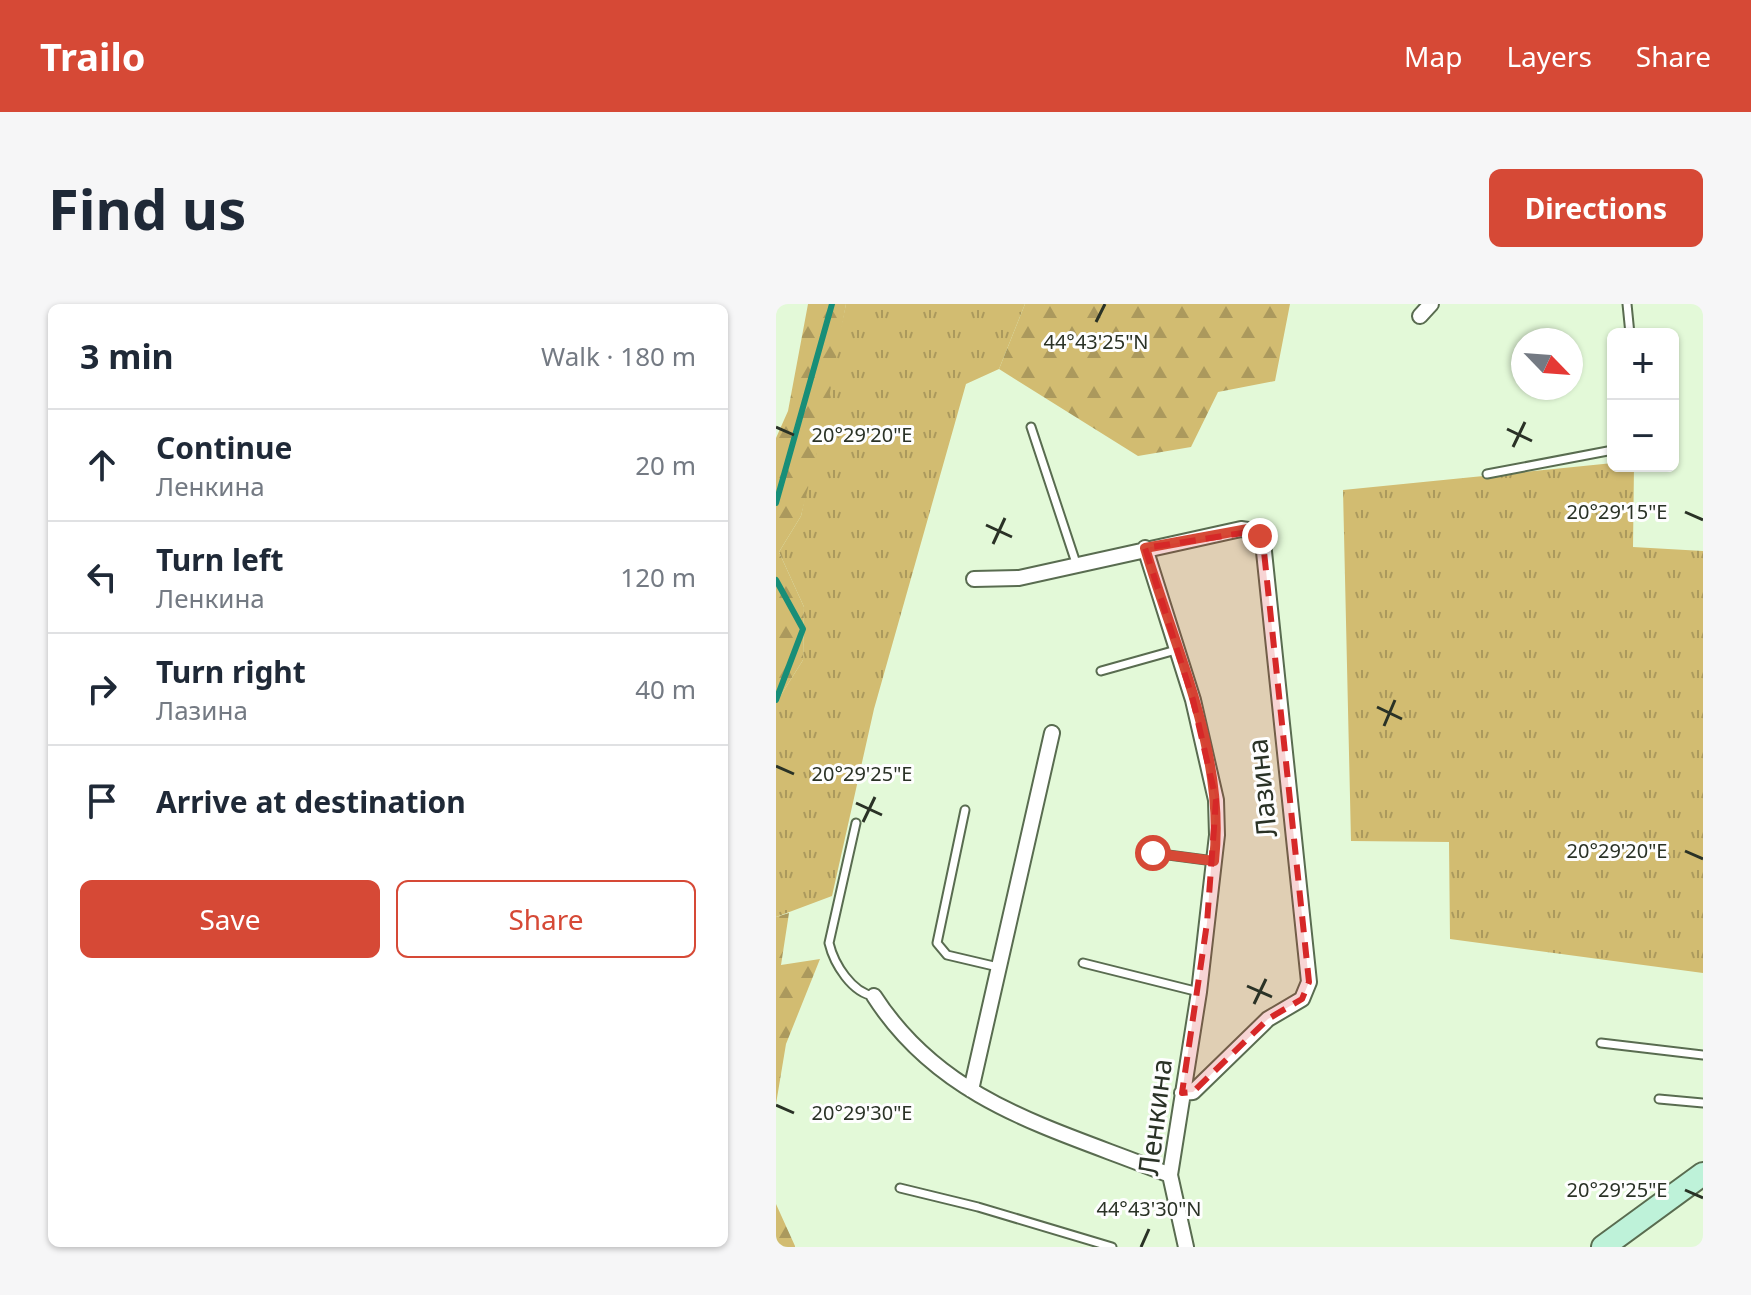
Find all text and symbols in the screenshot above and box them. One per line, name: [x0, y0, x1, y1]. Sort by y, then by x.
text: Trailo: [40, 30, 145, 82]
text: Map: [1404, 37, 1462, 75]
text: Layers: [1506, 37, 1592, 75]
text: Share: [1636, 37, 1711, 75]
button: Directions: [1489, 169, 1703, 247]
text: Find us: [48, 170, 246, 246]
text: 44°43'25"N: [1043, 328, 1149, 355]
north arrow: [1511, 328, 1583, 400]
map controls: [1607, 328, 1679, 472]
button: +: [1607, 328, 1679, 400]
text: 3 min: [80, 333, 174, 379]
text: Walk · 180 m: [541, 338, 696, 374]
button: −: [1607, 400, 1679, 472]
text: 20°29'20"E: [812, 421, 912, 448]
text: Continue: [156, 427, 292, 468]
icon: ahead: [80, 443, 124, 487]
text: 20 m: [635, 447, 696, 483]
text: Ленкина: [156, 468, 265, 504]
text: 20°29'15"E: [1567, 498, 1667, 525]
route end: [1242, 518, 1278, 554]
text: Turn left: [156, 539, 284, 580]
icon: left: [80, 555, 124, 599]
text: 120 m: [620, 559, 696, 595]
text: Ленкина: [156, 580, 265, 616]
text: Turn right: [156, 651, 306, 692]
icon: right: [80, 667, 124, 711]
text: 40 m: [635, 671, 696, 707]
text: Лазина: [156, 692, 248, 728]
street label: Лазина: [1237, 737, 1285, 839]
text: 20°29'25"E: [812, 760, 912, 787]
icon: arrive: [80, 779, 124, 823]
text: Arrive at destination: [156, 781, 466, 822]
route start: [1135, 835, 1171, 871]
text: 20°29'20"E: [1567, 837, 1667, 864]
button: Save: [80, 880, 380, 958]
button: Share: [396, 880, 696, 958]
street label: Ленкина: [1128, 1056, 1180, 1177]
text: 20°29'30"E: [812, 1099, 912, 1126]
text: 20°29'25"E: [1567, 1176, 1667, 1203]
text: 44°43'30"N: [1096, 1195, 1202, 1222]

